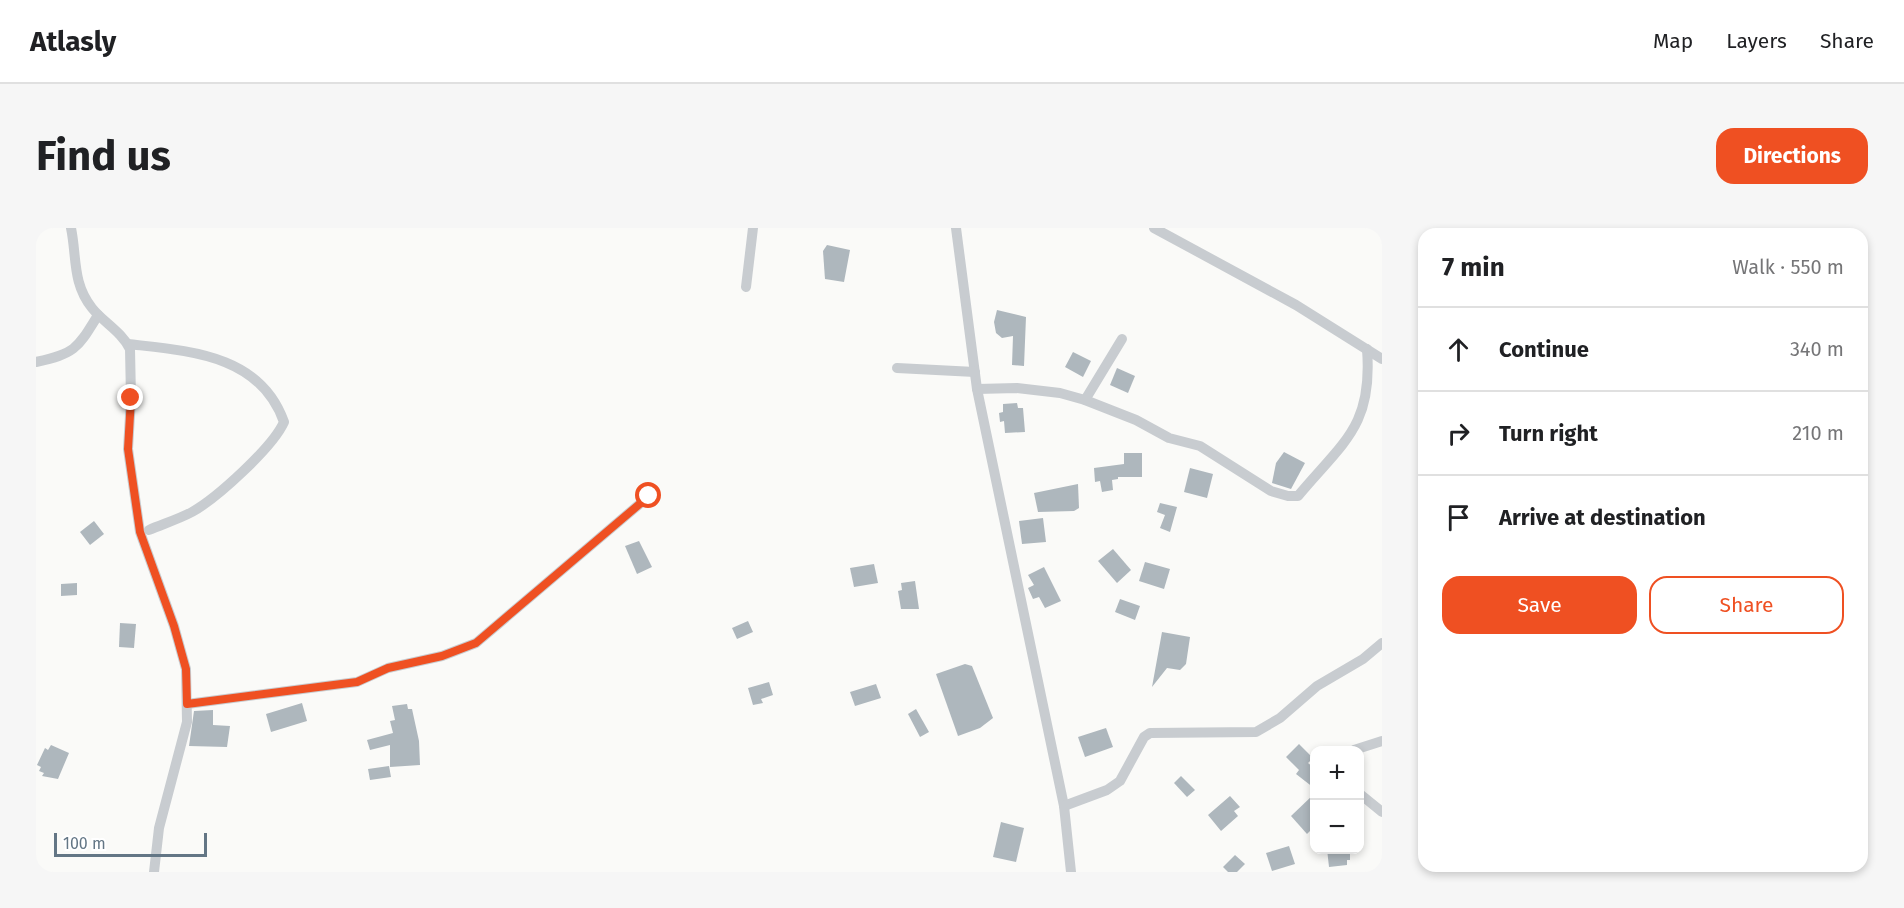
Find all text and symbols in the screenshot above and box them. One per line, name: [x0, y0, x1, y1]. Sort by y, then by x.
text: Atlasly: [30, 25, 116, 58]
text: Map: [1653, 28, 1693, 54]
text: Layers: [1726, 28, 1787, 54]
text: Share: [1820, 28, 1874, 54]
button: Directions: [1716, 128, 1868, 184]
text: Find us: [36, 131, 171, 181]
text: 7 min: [1442, 252, 1505, 283]
text: Walk · 550 m: [1732, 255, 1844, 279]
icon: ahead: [1442, 333, 1475, 366]
text: Continue: [1499, 336, 1589, 363]
text: 340 m: [1790, 337, 1844, 361]
route end: [117, 384, 143, 410]
icon: right: [1442, 417, 1475, 450]
text: Turn right: [1499, 420, 1598, 447]
text: 210 m: [1792, 421, 1844, 445]
route start: [635, 482, 661, 508]
icon: arrive: [1442, 501, 1475, 534]
text: Arrive at destination: [1499, 504, 1706, 531]
button: Save: [1442, 576, 1637, 634]
button: Share: [1649, 576, 1844, 634]
map controls: [1310, 746, 1364, 854]
button: +: [1310, 746, 1364, 800]
button: −: [1310, 800, 1364, 854]
scale bar: [54, 830, 207, 858]
text: 100 m: [63, 834, 106, 853]

